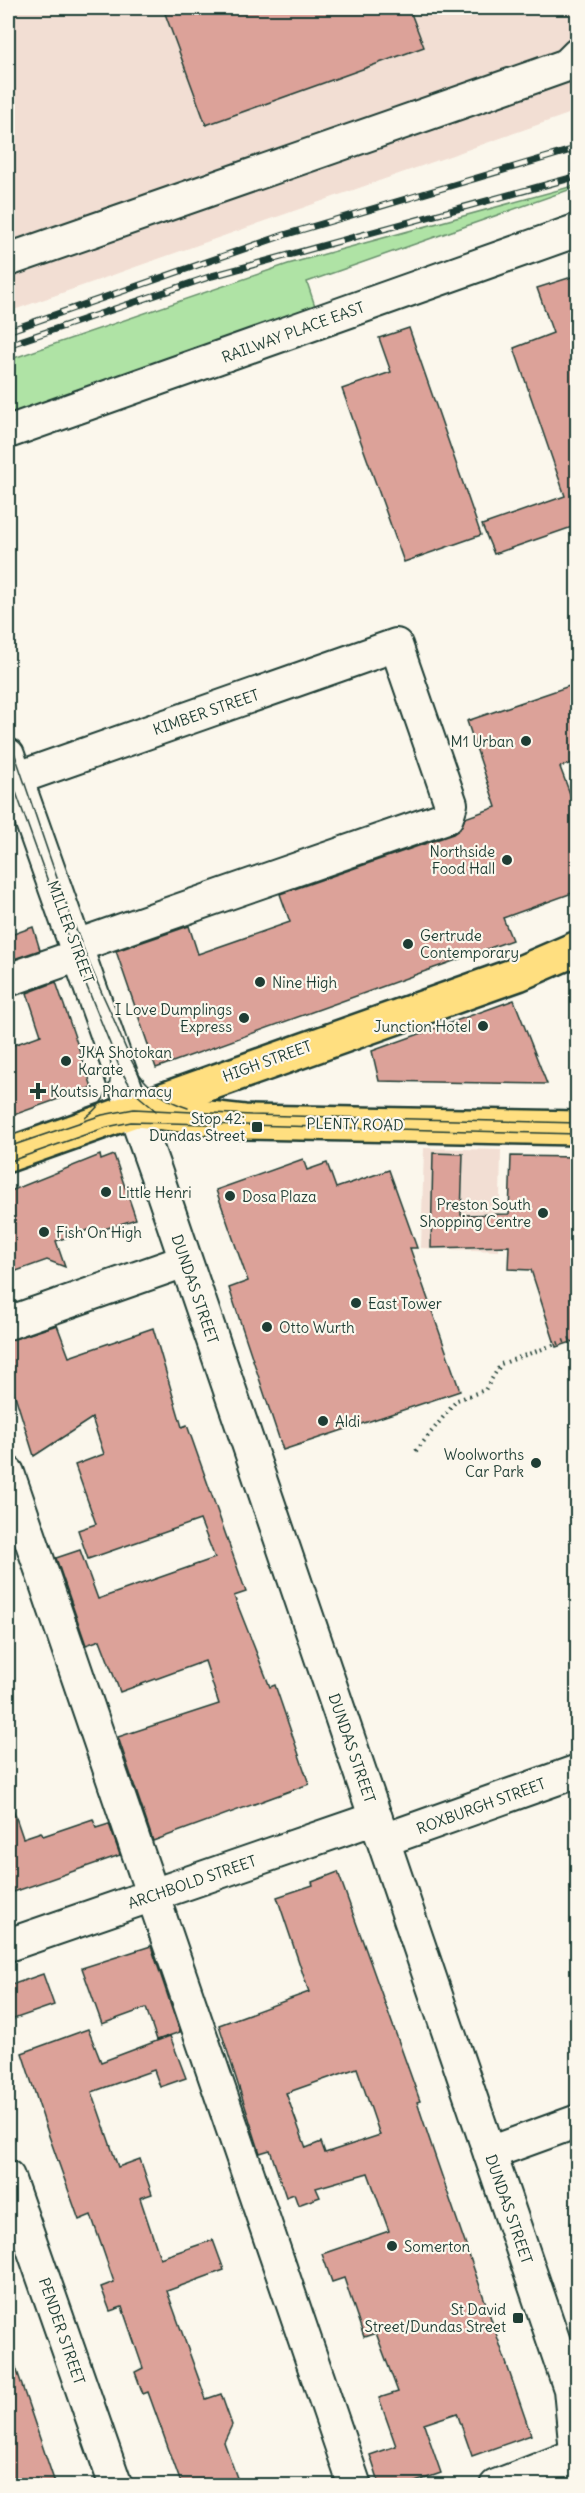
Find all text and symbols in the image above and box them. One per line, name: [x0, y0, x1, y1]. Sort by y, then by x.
street label: RAILWAY PLACE EAST: [219, 297, 367, 367]
street label: KIMBER STREET: [150, 685, 262, 739]
place label: M1 Urban: [451, 732, 514, 751]
marker: M1 Urban: [519, 734, 533, 748]
place label: Northside Food Hall: [429, 842, 495, 878]
marker: Northside Food Hall: [500, 853, 514, 867]
street label: MILLER STREET: [44, 878, 98, 986]
place label: Gertrude Contemporary: [420, 926, 519, 962]
marker: Gertrude Contemporary: [401, 937, 415, 951]
place label: Nine High: [272, 973, 337, 992]
marker: Nine High: [253, 975, 267, 989]
place label: I Love Dumplings Express: [115, 1000, 232, 1036]
marker: I Love Dumplings Express: [237, 1011, 251, 1025]
place label: Junction Hotel: [374, 1017, 471, 1036]
marker: Junction Hotel: [476, 1019, 490, 1033]
street label: HIGH STREET: [220, 1036, 314, 1086]
place label: JKA Shotokan Karate: [78, 1043, 172, 1079]
marker: JKA Shotokan Karate: [59, 1054, 73, 1068]
place label: Koutsis Pharmacy: [50, 1082, 172, 1101]
marker: Koutsis Pharmacy: [31, 1084, 45, 1098]
place label: Stop 42: Dundas Street: [149, 1109, 245, 1145]
street label: PLENTY ROAD: [306, 1114, 404, 1134]
marker: Stop 42: Dundas Street: [250, 1120, 264, 1134]
place label: Little Henri: [118, 1183, 192, 1202]
marker: Little Henri: [99, 1185, 113, 1199]
place label: Dosa Plaza: [242, 1187, 317, 1206]
marker: Dosa Plaza: [223, 1189, 237, 1203]
place label: Preston South Shopping Centre: [420, 1195, 531, 1231]
marker: Preston South Shopping Centre: [536, 1206, 550, 1220]
place label: Fish On High: [56, 1223, 142, 1242]
marker: Fish On High: [37, 1225, 51, 1239]
street label: DUNDAS STREET: [167, 1232, 223, 1346]
place label: East Tower: [368, 1294, 442, 1313]
marker: East Tower: [349, 1296, 363, 1310]
place label: Otto Wurth: [279, 1318, 355, 1337]
marker: Otto Wurth: [260, 1320, 274, 1334]
place label: Aldi: [335, 1412, 360, 1431]
marker: Aldi: [316, 1414, 330, 1428]
place label: Woolworths Car Park: [444, 1445, 524, 1481]
marker: Woolworths Car Park: [529, 1456, 543, 1470]
street label: DUNDAS STREET: [324, 1691, 380, 1805]
street label: ROXBURGH STREET: [414, 1774, 548, 1838]
street label: ARCHBOLD STREET: [125, 1851, 259, 1913]
street label: DUNDAS STREET: [481, 2152, 537, 2266]
place label: Somerton: [404, 2237, 471, 2256]
marker: Somerton: [385, 2239, 399, 2253]
street label: PENDER STREET: [35, 2275, 89, 2387]
place label: St David Street/Dundas Street: [365, 2300, 506, 2336]
marker: St David Street/Dundas Street: [511, 2311, 525, 2325]

